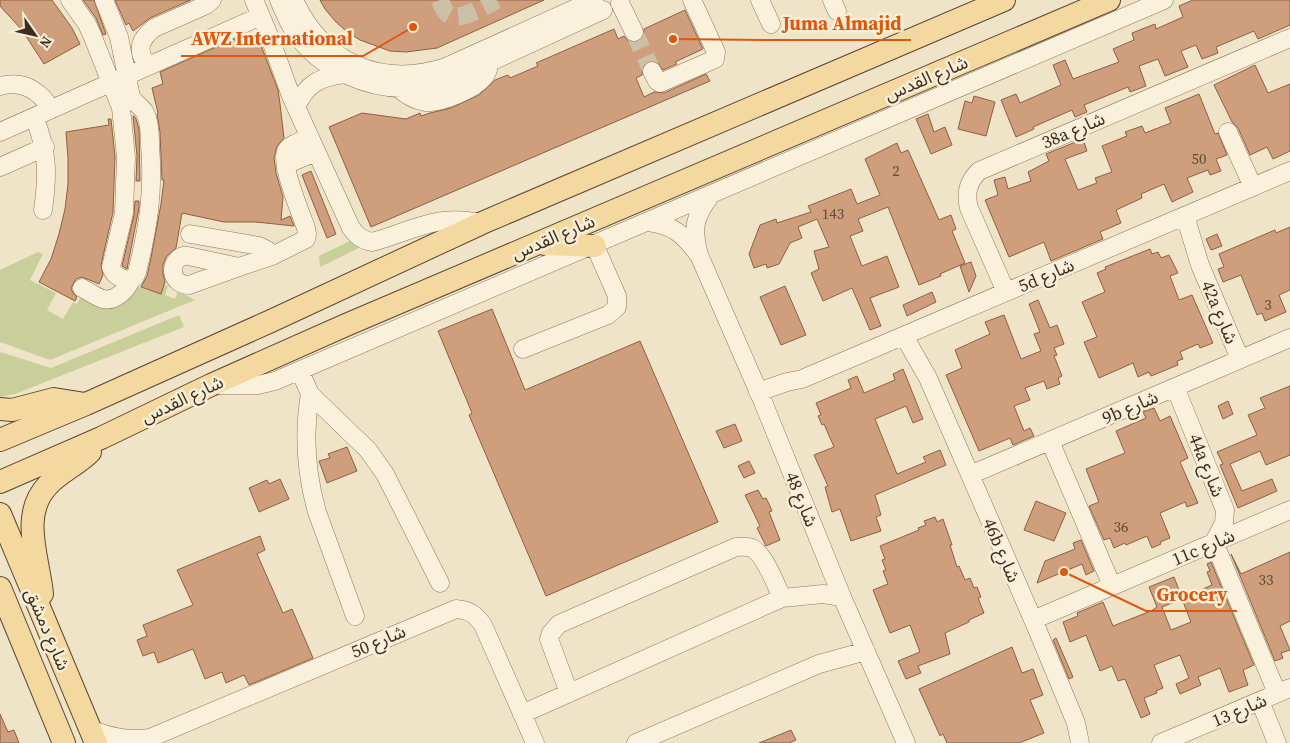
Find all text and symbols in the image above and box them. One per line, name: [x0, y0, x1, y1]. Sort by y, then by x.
callout: Juma Almajid: [772, 6, 911, 40]
north arrow: [10, 10, 60, 60]
text: Juma Almajid: [782, 10, 901, 36]
callout: AWZ International: [181, 22, 363, 56]
text: AWZ International: [191, 25, 353, 51]
text: N: [35, 32, 57, 52]
street label: شارع القدس: [880, 49, 972, 109]
street label: 38a شارع: [1038, 106, 1109, 156]
house number: 50: [1191, 148, 1207, 169]
house number: 2: [892, 160, 900, 181]
house number: 143: [822, 203, 844, 224]
street label: شارع القدس: [507, 208, 599, 268]
street label: 5d شارع: [1014, 252, 1079, 300]
street label: 42a شارع: [1194, 277, 1244, 348]
house number: 3: [1264, 294, 1272, 315]
street label: شارع القدس: [137, 369, 228, 431]
street label: 9b شارع: [1098, 384, 1163, 432]
street label: 44a شارع: [1181, 430, 1231, 501]
street label: شارع 48: [778, 468, 824, 531]
street label: 46b شارع: [975, 514, 1027, 587]
house number: 36: [1113, 516, 1129, 537]
street label: 11c شارع: [1168, 523, 1239, 573]
house number: 33: [1258, 569, 1274, 590]
callout: Grocery: [1146, 577, 1237, 611]
text: Grocery: [1156, 581, 1228, 607]
street label: شارع دمشق: [18, 584, 77, 675]
street label: شارع 50: [347, 618, 410, 666]
street label: شارع 13: [1208, 687, 1271, 735]

